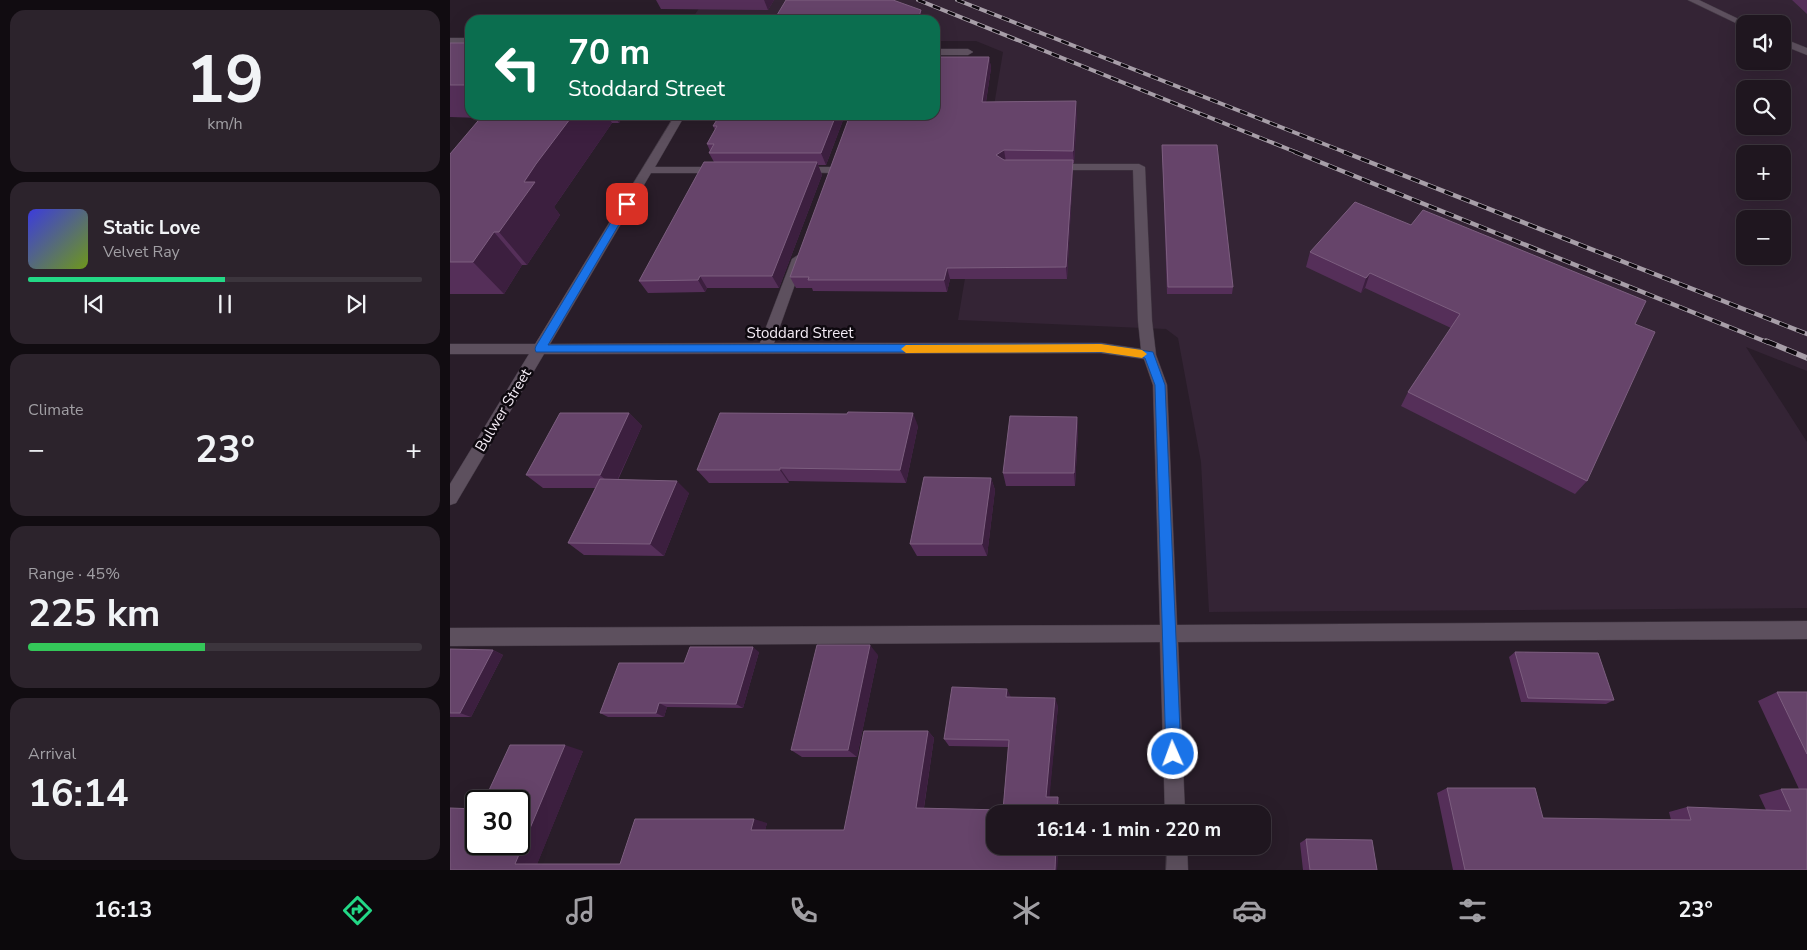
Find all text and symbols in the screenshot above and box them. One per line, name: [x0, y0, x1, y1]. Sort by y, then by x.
map controls: [1736, 15, 1791, 265]
button: sound: [1736, 15, 1791, 70]
text: 70 m: [568, 29, 650, 76]
icon: left: [485, 35, 550, 100]
text: 19: [186, 36, 264, 125]
text: Stoddard Street: [568, 74, 725, 104]
button: search: [1736, 80, 1791, 135]
text: km/h: [207, 113, 243, 135]
button: +: [1736, 145, 1791, 200]
pin: [606, 183, 648, 225]
icon: arrive: [613, 190, 641, 218]
button: −: [1736, 210, 1791, 265]
text: Static Love: [103, 215, 200, 241]
text: Velvet Ray: [103, 241, 180, 263]
icon: previous: [80, 290, 108, 318]
icon: pause: [211, 290, 239, 318]
icon: next: [342, 290, 370, 318]
street label: Stoddard Street: [747, 323, 854, 343]
street label: Bulwer Street: [470, 364, 536, 455]
text: Climate: [28, 399, 83, 421]
text: 23°: [195, 424, 255, 475]
text: −: [28, 431, 45, 469]
text: +: [405, 431, 422, 469]
text: Range · 45%: [28, 563, 120, 585]
text: 225 km: [28, 588, 160, 639]
position arrow: [1146, 727, 1198, 779]
text: Arrival: [28, 743, 76, 765]
text: 16:14: [28, 768, 129, 819]
speed limit sign: 30: [465, 790, 530, 855]
text: 16:14 · 1 min · 220 m: [1036, 817, 1221, 843]
icon: directions: [340, 893, 375, 928]
icon: music: [563, 893, 598, 928]
icon: phone: [786, 893, 821, 928]
icon: climate: [1009, 893, 1044, 928]
icon: car: [1232, 893, 1267, 928]
icon: filters: [1455, 893, 1490, 928]
text: 16:13: [94, 895, 152, 925]
text: 23°: [1678, 895, 1713, 925]

